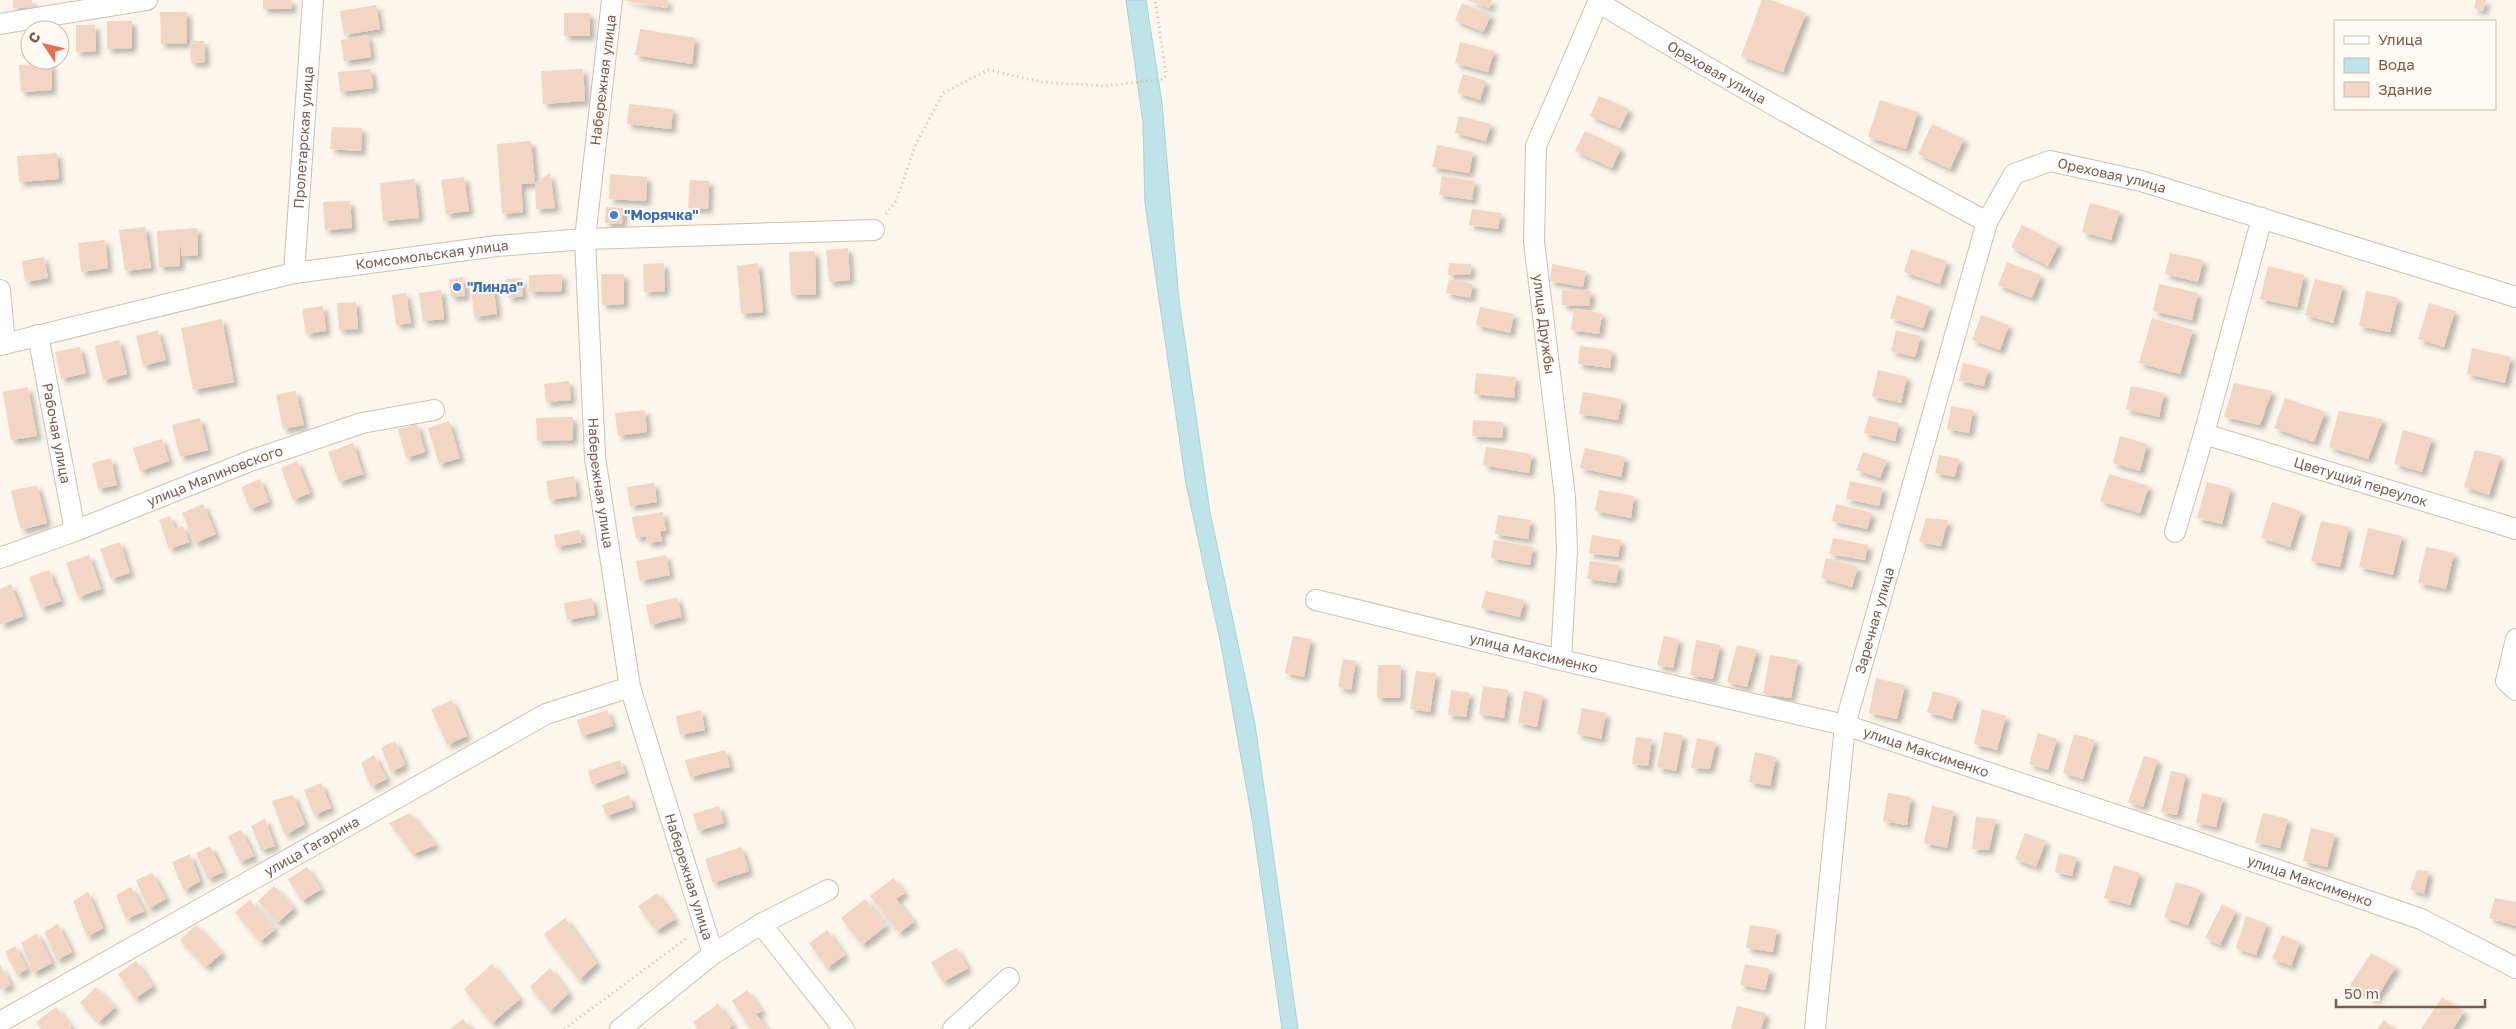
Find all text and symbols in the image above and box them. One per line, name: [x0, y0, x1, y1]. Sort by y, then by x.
street label: Набережная улица: [586, 14, 619, 146]
north arrow: [20, 20, 70, 70]
legend: [2334, 20, 2496, 110]
text: С: [24, 28, 44, 46]
text: Улица: [2378, 30, 2423, 48]
street label: Ореховая улица: [1665, 37, 1769, 107]
text: Вода: [2378, 55, 2415, 73]
street label: Пролетарская улица: [290, 66, 316, 209]
text: Здание: [2378, 80, 2432, 98]
street label: Ореховая улица: [2056, 154, 2168, 196]
place label: "Морячка": [624, 206, 699, 223]
marker: "Морячка": [608, 209, 620, 221]
street label: Комсомольская улица: [354, 236, 509, 273]
street label: улица Дружбы: [1530, 273, 1559, 375]
place label: "Линда": [467, 278, 523, 295]
marker: "Линда": [451, 281, 463, 293]
street label: Рабочая улица: [39, 381, 75, 485]
street label: Набережная улица: [585, 417, 618, 549]
street label: улица Малиновского: [144, 442, 285, 509]
street label: Цветущий переулок: [2292, 453, 2430, 510]
street label: Заречная улица: [1851, 565, 1897, 676]
street label: улица Максименко: [1468, 629, 1600, 676]
street label: улица Максименко: [1861, 723, 1991, 780]
street label: Набережная улица: [662, 811, 717, 942]
street label: улица Гагарина: [261, 812, 362, 879]
street label: улица Максименко: [2245, 851, 2375, 910]
scale bar: [2336, 976, 2485, 1008]
text: 50 m: [2344, 984, 2379, 1002]

